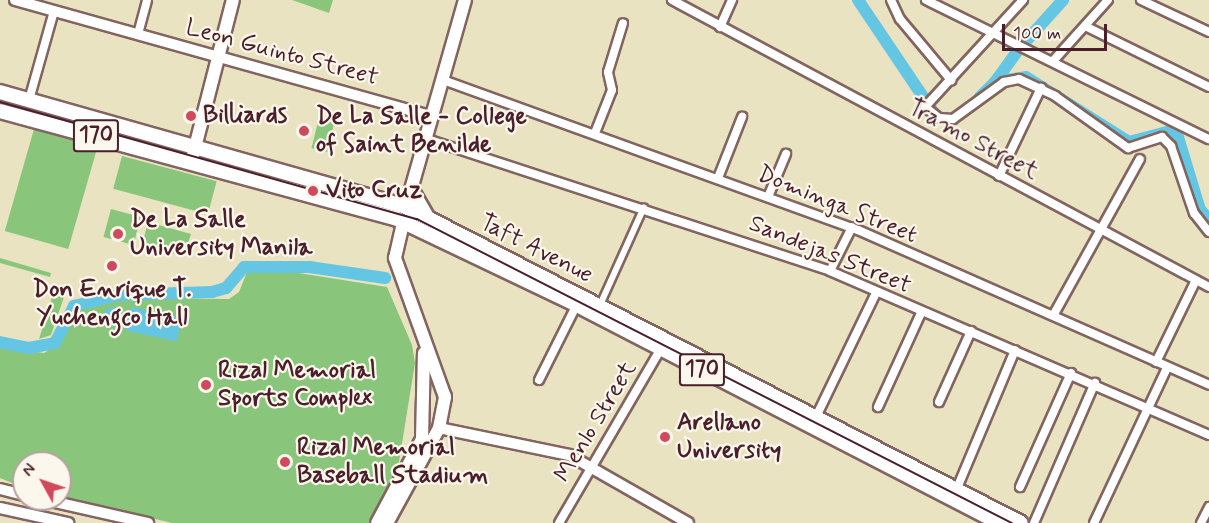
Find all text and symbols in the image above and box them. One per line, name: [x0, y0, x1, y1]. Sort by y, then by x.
scale bar: [1005, 12, 1110, 50]
street label: Leon Guinto Street: [183, 14, 381, 92]
text: 100 m: [1013, 22, 1061, 46]
street label: Tramo Street: [903, 93, 1043, 187]
place label: Billiards: [203, 102, 287, 130]
place label: De La Salle - College of Saint Benilde: [316, 103, 526, 159]
marker: Billiards: [184, 109, 198, 123]
road number: 170: [72, 117, 120, 155]
marker: De La Salle - College of Saint Benilde: [297, 124, 311, 138]
street label: Dominga Street: [751, 159, 923, 251]
place label: Vito Cruz: [326, 177, 421, 205]
marker: Vito Cruz: [304, 182, 322, 200]
place label: De La Salle University Manila: [130, 206, 312, 262]
street label: Taft Avenue: [473, 207, 599, 291]
street label: Sandejas Street: [745, 210, 915, 300]
marker: De La Salle University Manila: [111, 227, 125, 241]
marker: Don Enrique T. Yuchengco Hall: [105, 259, 119, 273]
place label: Don Enrique T. Yuchengco Hall: [36, 276, 188, 332]
road number: 170: [678, 351, 726, 389]
street label: Menlo Street: [549, 356, 643, 488]
place label: Rizal Memorial Sports Complex: [218, 357, 379, 413]
marker: Rizal Memorial Sports Complex: [199, 378, 213, 392]
place label: Arellano University: [677, 409, 781, 465]
marker: Arellano University: [658, 430, 672, 444]
place label: Rizal Memorial Baseball Stadium: [297, 434, 476, 490]
north arrow: [12, 451, 72, 511]
marker: Rizal Memorial Baseball Stadium: [278, 455, 292, 469]
text: N: [18, 460, 41, 481]

